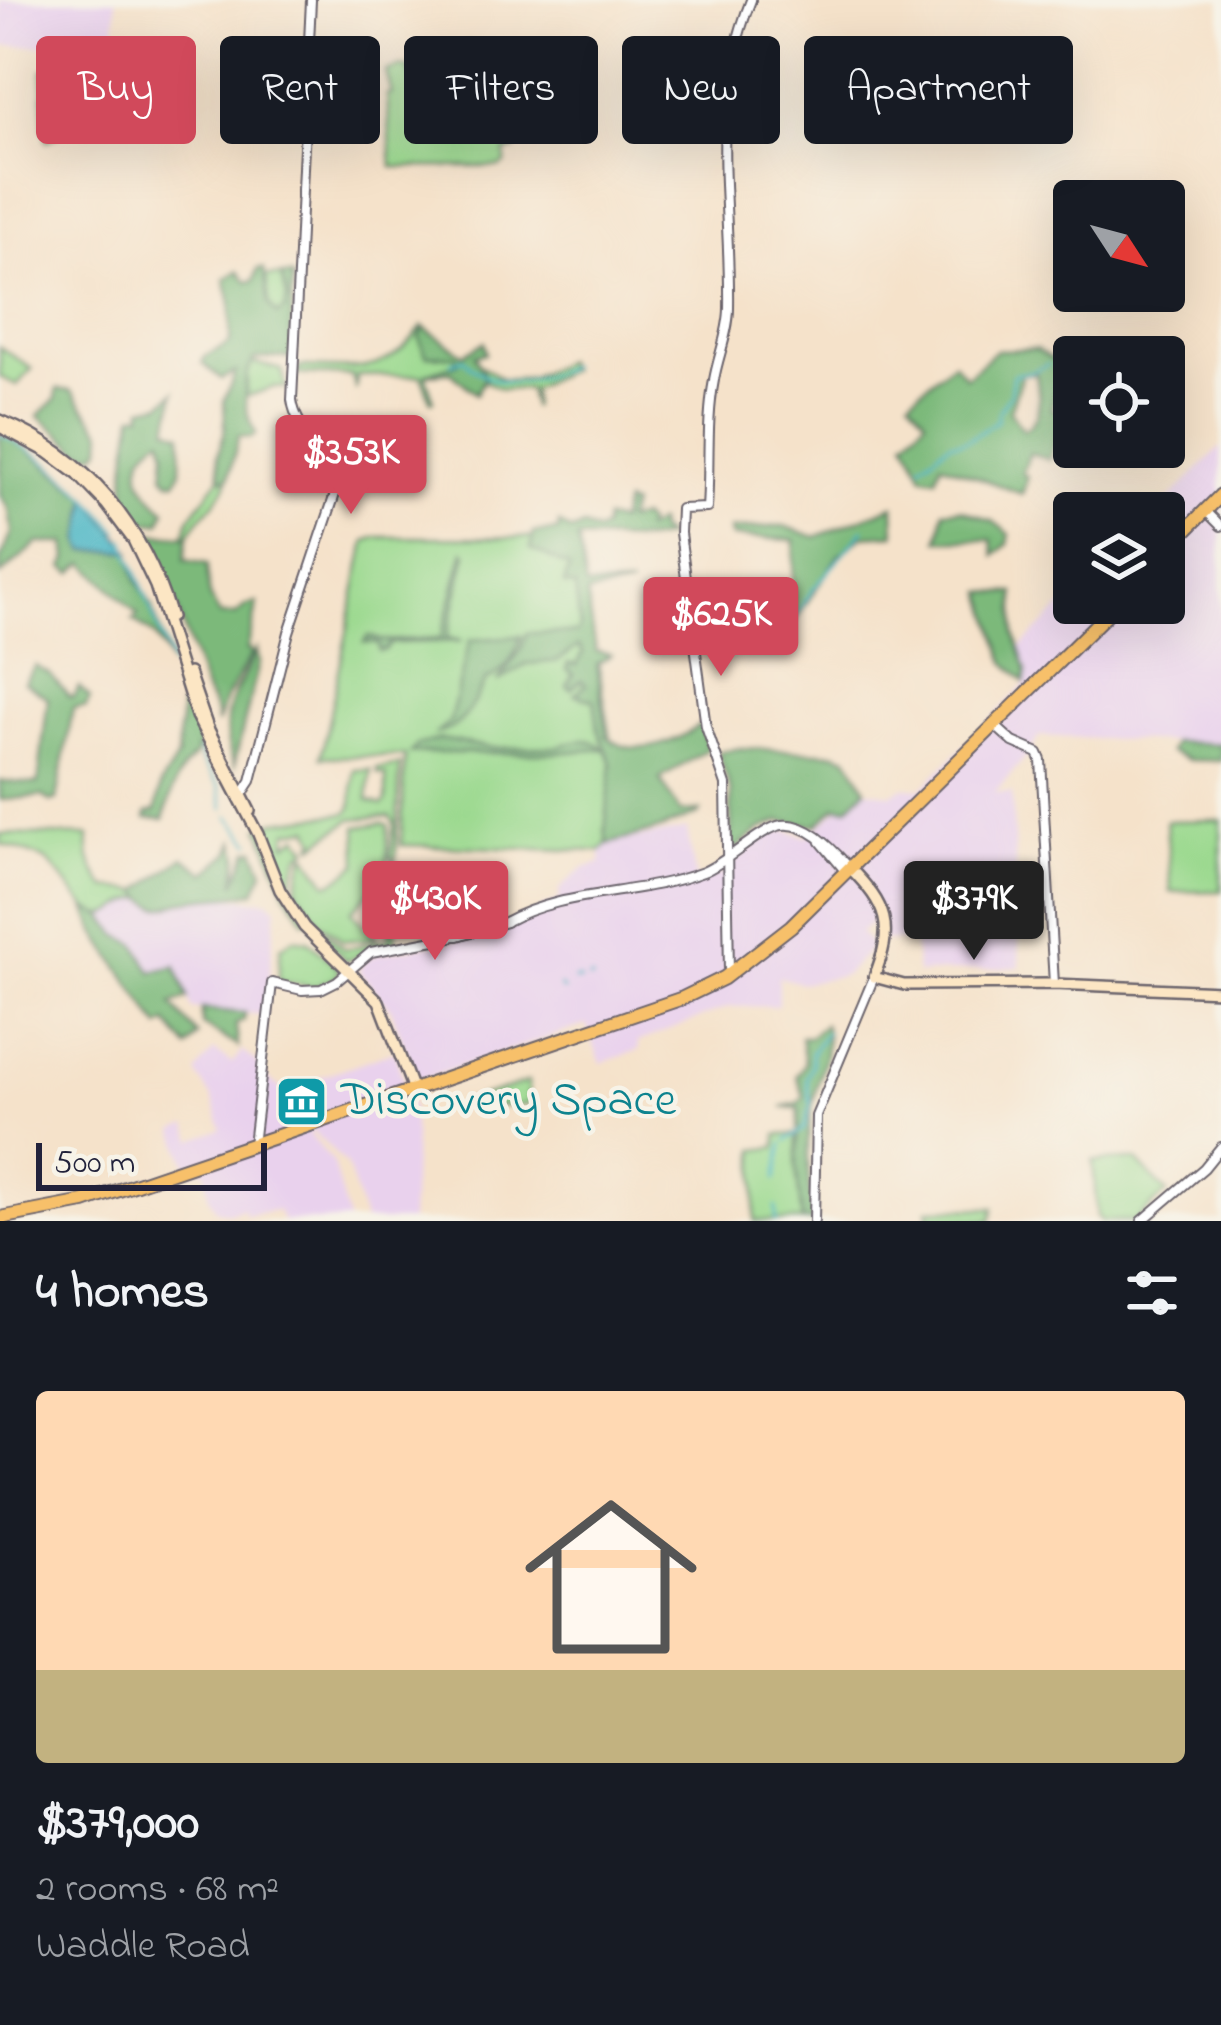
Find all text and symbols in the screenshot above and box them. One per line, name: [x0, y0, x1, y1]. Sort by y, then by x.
chip: Buy: [36, 36, 196, 144]
chip: Rent: [220, 36, 380, 144]
chip: Filters: [404, 36, 598, 144]
chip: New: [622, 36, 780, 144]
chip: Apartment: [804, 36, 1073, 144]
north arrow: [1053, 180, 1185, 312]
map controls: [1053, 180, 1185, 624]
button: locate: [1053, 336, 1185, 468]
pin: $353K: [267, 415, 435, 517]
text: $353K: [302, 425, 400, 482]
button: layers: [1053, 492, 1185, 624]
pin: $625K: [637, 577, 805, 679]
text: $625K: [670, 587, 772, 644]
pin: $430K: [351, 861, 519, 963]
pin: $379K: [890, 861, 1058, 963]
text: $430K: [389, 871, 481, 928]
text: $379K: [931, 871, 1017, 928]
place label: Discovery Space: [340, 1067, 677, 1137]
museum icon: Discovery Space: [274, 1074, 330, 1130]
scale bar: [36, 1137, 267, 1190]
text: 500 m: [54, 1140, 135, 1188]
text: 4 homes: [36, 1256, 209, 1331]
icon: filters: [1119, 1260, 1185, 1326]
icon: home: [503, 1469, 719, 1685]
text: $379,000: [36, 1787, 199, 1862]
text: 2 rooms · 68 m²: [36, 1862, 279, 1919]
text: Waddle Road: [36, 1919, 250, 1976]

